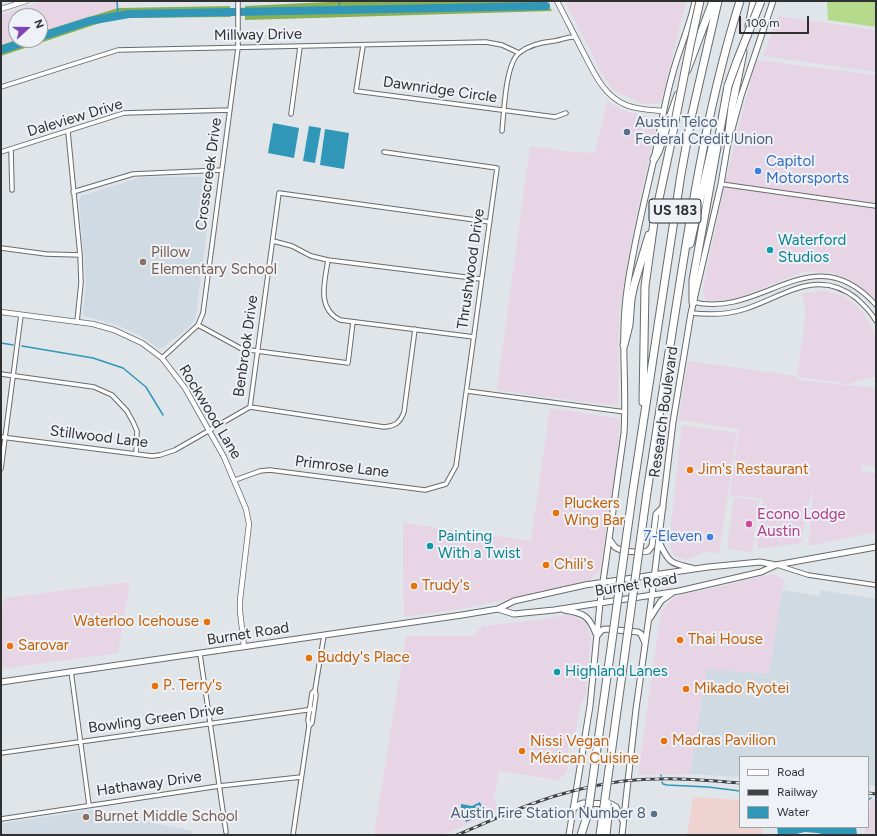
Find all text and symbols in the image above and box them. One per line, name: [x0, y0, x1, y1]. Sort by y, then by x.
north arrow: [8, 8, 48, 48]
scale bar: [741, 8, 811, 34]
text: 100 m: [746, 16, 780, 30]
text: N: [31, 18, 46, 30]
street label: Millway Drive: [214, 25, 302, 45]
street label: Dawnridge Circle: [382, 73, 498, 107]
street label: Daleview Drive: [25, 95, 125, 141]
place label: Austin Telco Federal Credit Union: [635, 114, 773, 149]
street label: Crosscreek Drive: [192, 116, 226, 232]
marker: Austin Telco Federal Credit Union: [622, 127, 632, 137]
place label: Capitol Motorsports: [766, 153, 849, 188]
marker: Capitol Motorsports: [753, 166, 763, 176]
road number: US 183: [649, 199, 701, 223]
street label: Thrushwood Drive: [454, 208, 488, 330]
place label: Waterford Studios: [778, 232, 846, 267]
place label: Pillow Elementary School: [151, 244, 277, 279]
marker: Waterford Studios: [765, 245, 775, 255]
marker: Pillow Elementary School: [138, 257, 148, 267]
street label: Benbrook Drive: [230, 294, 262, 398]
street label: Research Boulevard: [646, 345, 682, 479]
street label: Rockwood Lane: [175, 362, 245, 462]
street label: Stillwood Lane: [49, 422, 149, 452]
street label: Primrose Lane: [294, 452, 390, 482]
place label: Jim's Restaurant: [698, 461, 809, 479]
marker: Jim's Restaurant: [685, 465, 695, 475]
place label: Pluckers Wing Bar: [564, 495, 625, 530]
place label: Econo Lodge Austin: [757, 506, 846, 541]
marker: Pluckers Wing Bar: [551, 508, 561, 518]
marker: Econo Lodge Austin: [744, 519, 754, 529]
place label: Painting With a Twist: [438, 528, 521, 563]
place label: 7-Eleven: [643, 528, 702, 546]
marker: 7-Eleven: [705, 532, 715, 542]
marker: Painting With a Twist: [425, 541, 435, 551]
place label: Chili's: [554, 556, 593, 574]
marker: Chili's: [541, 560, 551, 570]
street label: Burnet Road: [594, 570, 678, 600]
place label: Trudy's: [422, 577, 470, 595]
marker: Trudy's: [409, 581, 419, 591]
place label: Waterloo Icehouse: [73, 613, 199, 631]
marker: Waterloo Icehouse: [202, 617, 212, 627]
street label: Burnet Road: [206, 619, 290, 649]
place label: Thai House: [688, 631, 763, 649]
marker: Thai House: [675, 635, 685, 645]
place label: Sarovar: [18, 637, 69, 655]
marker: Sarovar: [5, 641, 15, 651]
place label: Buddy's Place: [317, 649, 410, 667]
marker: Buddy's Place: [304, 653, 314, 663]
place label: Highland Lanes: [565, 663, 668, 681]
marker: Highland Lanes: [552, 667, 562, 677]
place label: P. Terry's: [163, 677, 222, 695]
place label: Mikado Ryotei: [694, 680, 789, 698]
marker: P. Terry's: [150, 681, 160, 691]
marker: Mikado Ryotei: [681, 684, 691, 694]
street label: Bowling Green Drive: [87, 701, 225, 737]
place label: Madras Pavilion: [672, 732, 776, 750]
place label: Nissi Vegan Méxican Cuisine: [530, 733, 639, 768]
marker: Madras Pavilion: [659, 736, 669, 746]
marker: Nissi Vegan Méxican Cuisine: [517, 746, 527, 756]
legend: [739, 756, 869, 828]
text: Road: [777, 765, 805, 779]
street label: Hathaway Drive: [95, 768, 203, 800]
text: Railway: [777, 785, 818, 799]
place label: Austin Fire Station Number 8: [451, 805, 646, 823]
text: Water: [777, 805, 809, 819]
place label: Burnet Middle School: [94, 808, 238, 826]
marker: Austin Fire Station Number 8: [649, 809, 659, 819]
marker: Burnet Middle School: [81, 812, 91, 822]

